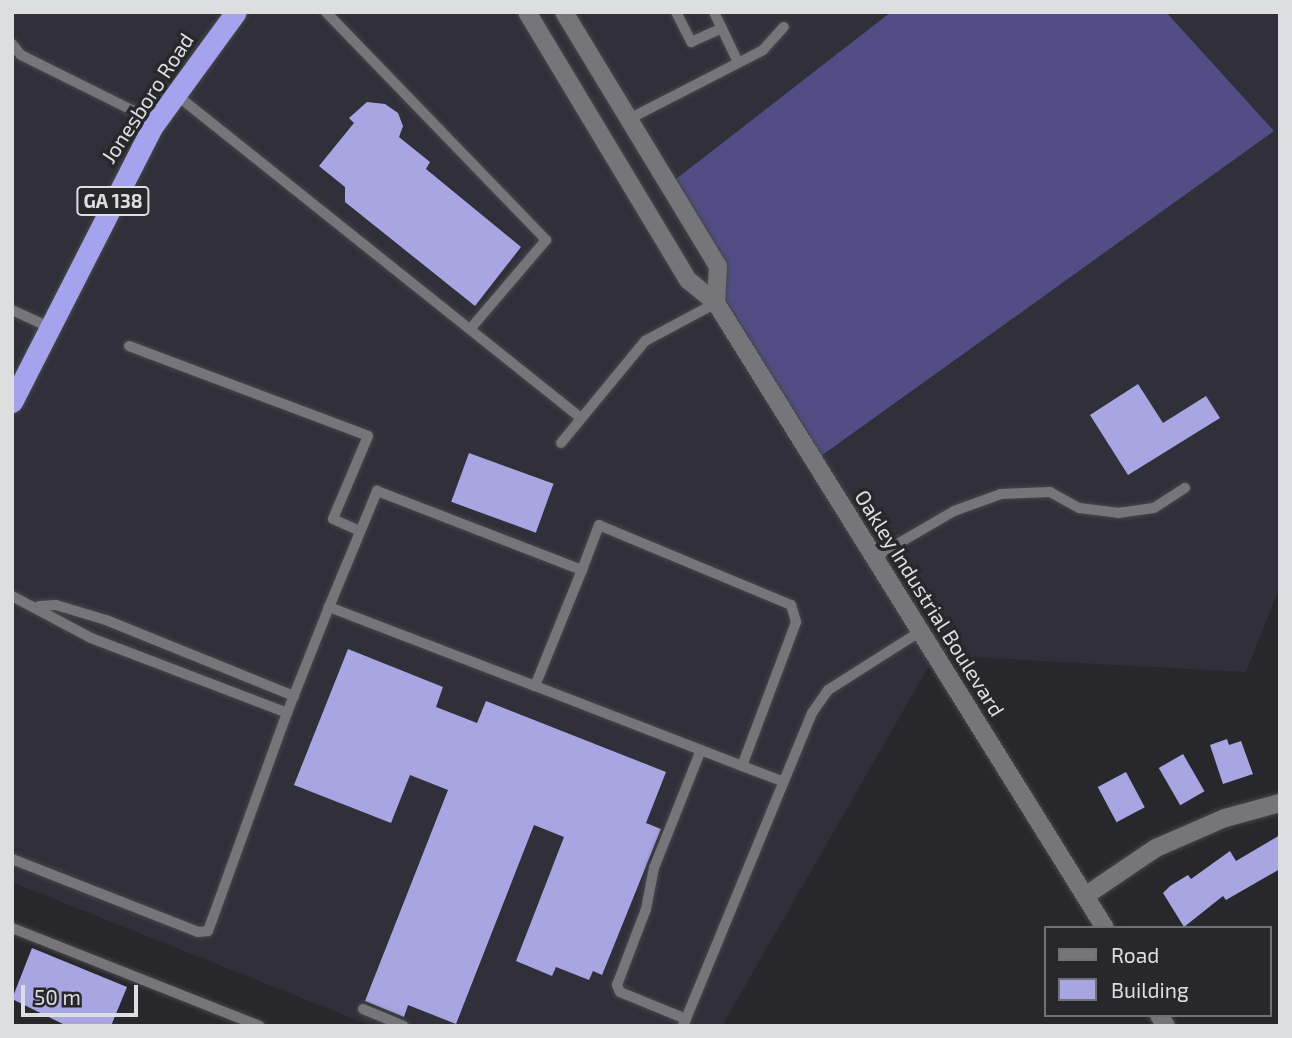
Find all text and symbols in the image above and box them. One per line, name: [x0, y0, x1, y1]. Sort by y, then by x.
street label: Jonesboro Road: [96, 28, 198, 168]
road number: GA 138: [74, 186, 152, 216]
street label: Oakley Industrial Boulevard: [850, 485, 1010, 721]
legend: [1044, 926, 1271, 1017]
text: Road: [1111, 942, 1159, 967]
scale bar: [24, 972, 142, 1016]
text: Building: [1111, 977, 1189, 1002]
text: 50 m: [34, 984, 81, 1009]

